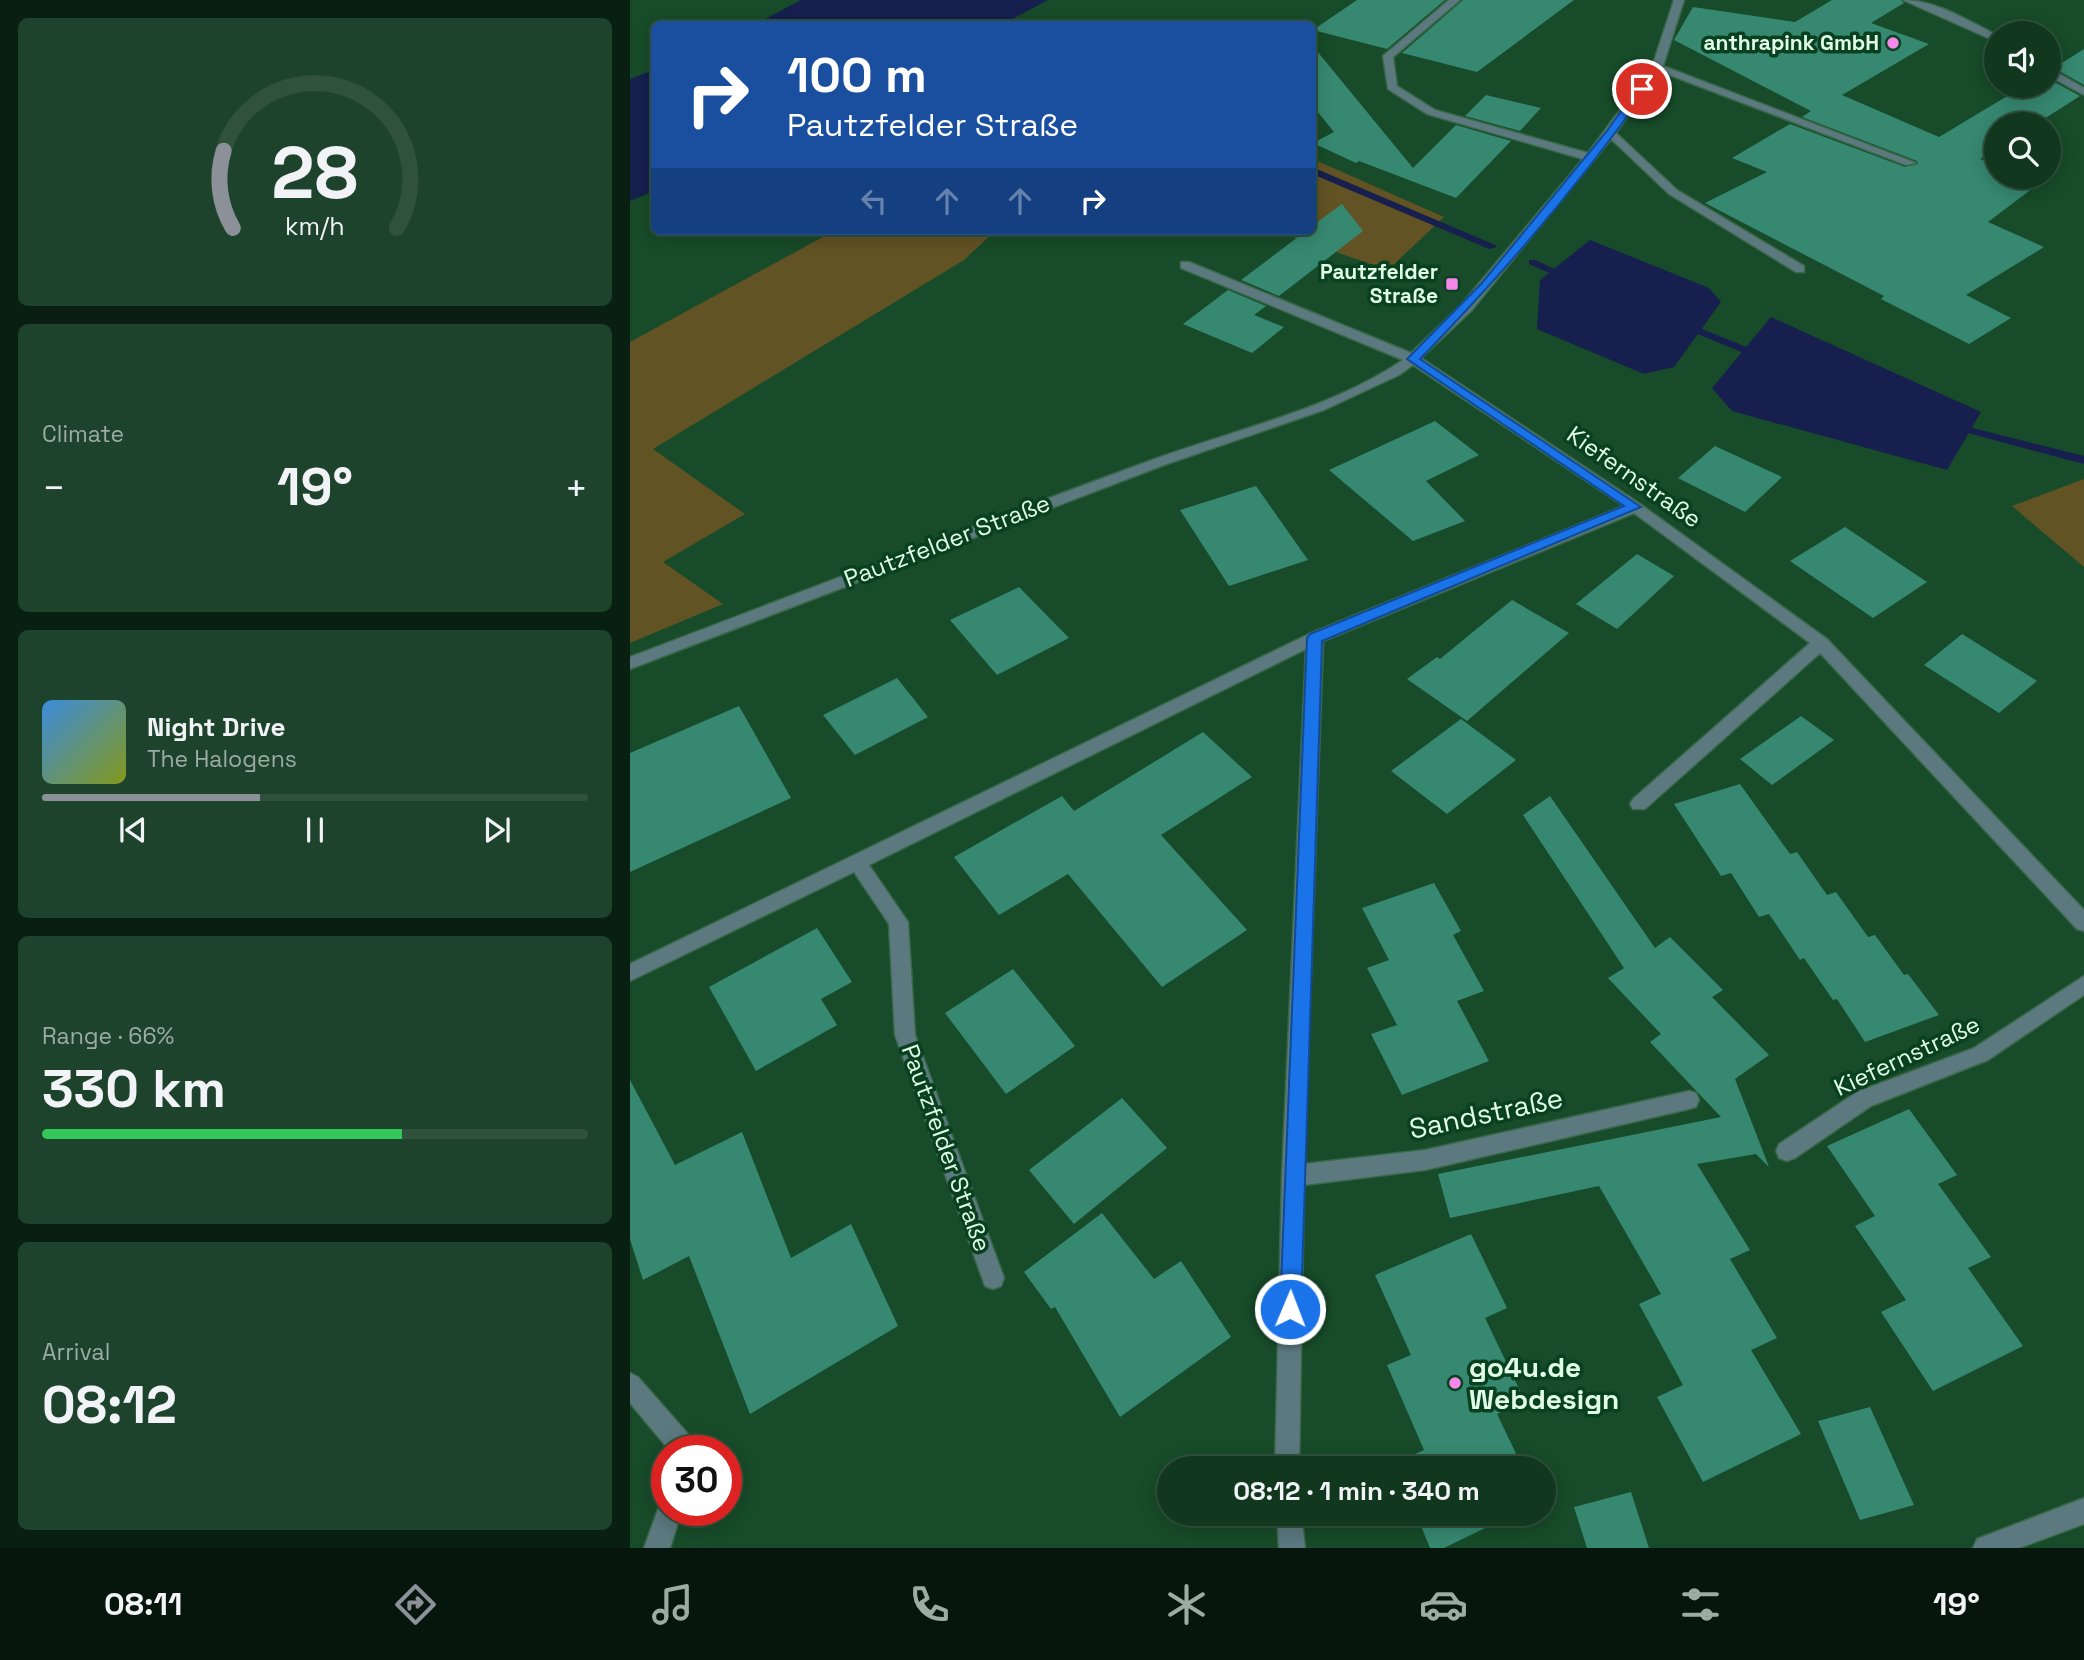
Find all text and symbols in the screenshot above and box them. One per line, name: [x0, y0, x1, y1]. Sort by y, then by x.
map controls: [1984, 21, 2061, 189]
button: sound: [1984, 21, 2061, 98]
place label: anthrapink GmbH: [1703, 29, 1879, 56]
marker: anthrapink GmbH: [1885, 35, 1901, 51]
text: 100 m: [787, 44, 927, 106]
icon: right: [672, 49, 763, 140]
pin: [1612, 59, 1672, 119]
icon: arrive: [1623, 70, 1661, 108]
text: Pautzfelder Straße: [787, 105, 1078, 145]
button: search: [1984, 112, 2061, 189]
text: 28: [272, 126, 358, 219]
icon: left: [855, 182, 893, 220]
icon: ahead: [928, 182, 966, 220]
icon: ahead: [1001, 182, 1039, 220]
icon: right: [1074, 182, 1112, 220]
text: km/h: [285, 210, 345, 242]
place label: Pautzfelder Straße: [1320, 258, 1438, 309]
marker: Pautzfelder Straße: [1444, 276, 1460, 292]
text: Climate: [42, 419, 124, 449]
street label: Kiefernstraße: [1561, 419, 1708, 534]
text: 19°: [277, 454, 353, 520]
text: −: [42, 464, 66, 512]
text: +: [564, 464, 588, 512]
street label: Pautzfelder Straße: [839, 487, 1054, 594]
text: Night Drive: [147, 710, 285, 744]
text: The Halogens: [147, 744, 297, 774]
icon: previous: [114, 811, 152, 849]
icon: pause: [296, 811, 334, 849]
icon: next: [478, 811, 516, 849]
street label: Kiefernstraße: [1829, 1008, 1985, 1103]
text: Range · 66%: [42, 1021, 174, 1051]
street label: Pautzfelder Straße: [895, 1040, 998, 1256]
text: 330 km: [42, 1056, 226, 1122]
street label: Sandstraße: [1406, 1079, 1566, 1147]
position arrow: [1253, 1272, 1327, 1346]
text: Arrival: [42, 1337, 110, 1367]
place label: go4u.de Webdesign: [1469, 1349, 1619, 1417]
text: 08:12: [42, 1372, 177, 1438]
marker: go4u.de Webdesign: [1447, 1375, 1463, 1391]
speed limit sign: 30: [651, 1435, 742, 1526]
text: 08:12 · 1 min · 340 m: [1233, 1474, 1480, 1508]
icon: directions: [391, 1580, 440, 1629]
icon: music: [648, 1580, 697, 1629]
icon: phone: [905, 1580, 954, 1629]
icon: climate: [1162, 1580, 1211, 1629]
icon: car: [1419, 1580, 1468, 1629]
icon: filters: [1676, 1580, 1725, 1629]
text: 08:11: [104, 1584, 182, 1624]
text: 19°: [1933, 1584, 1980, 1624]

